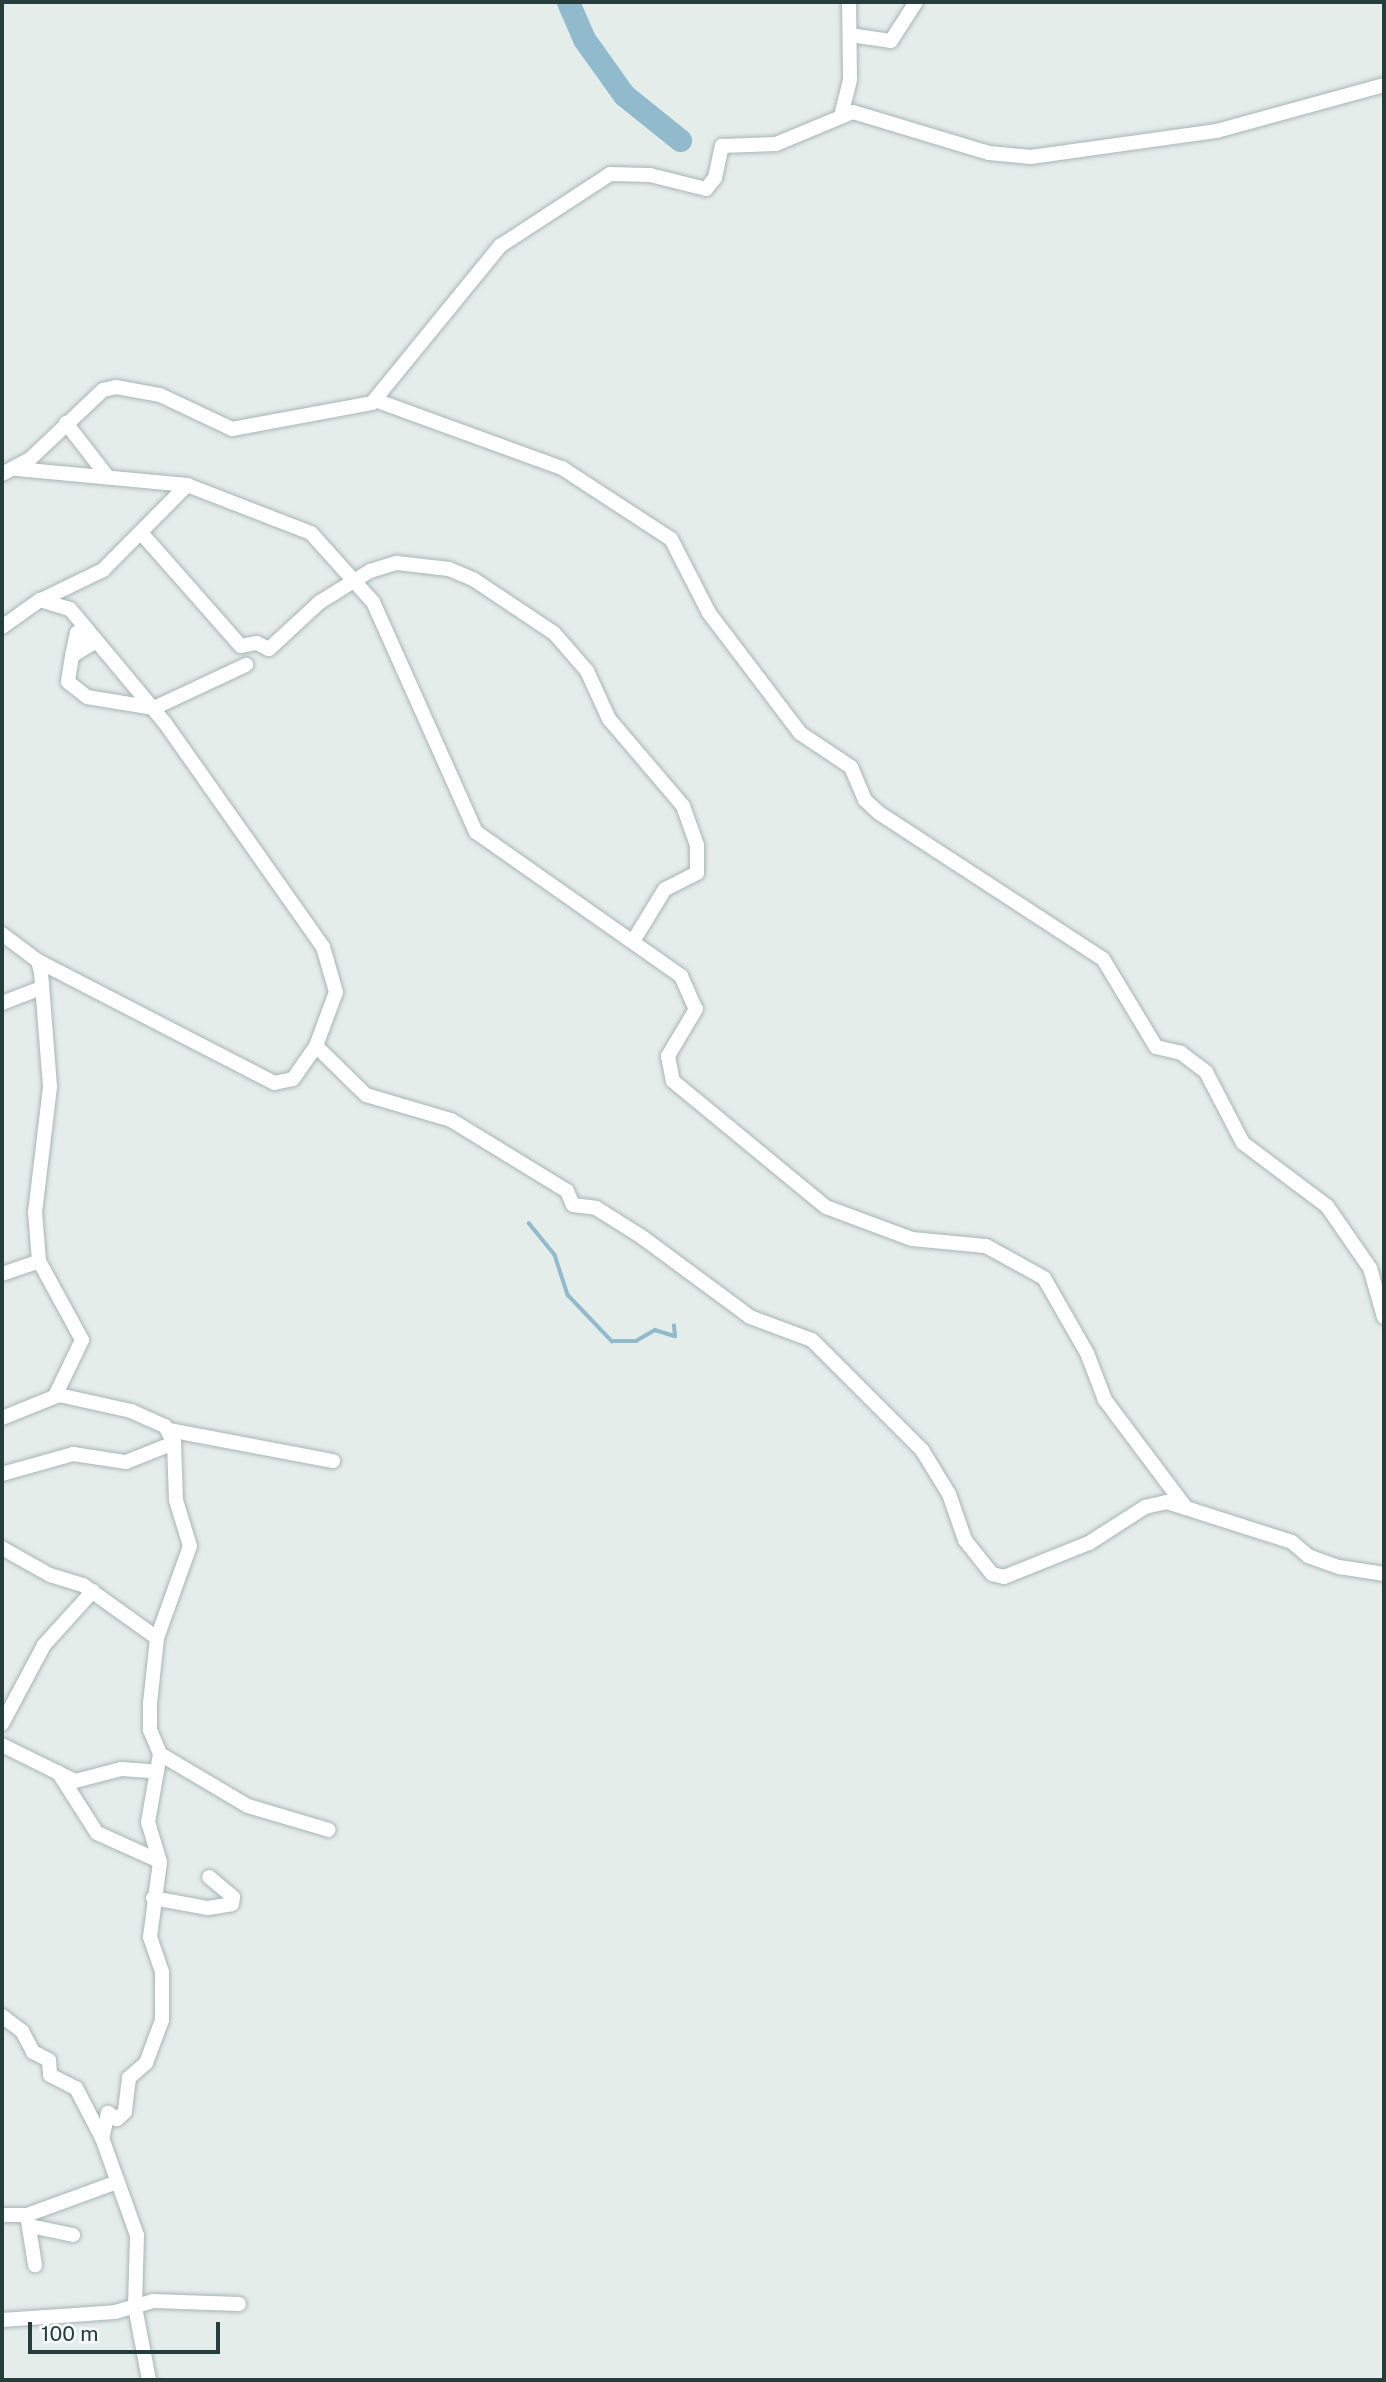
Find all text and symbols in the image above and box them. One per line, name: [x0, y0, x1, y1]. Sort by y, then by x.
scale bar: [32, 2308, 224, 2352]
text: 100 m: [41, 2321, 98, 2346]

